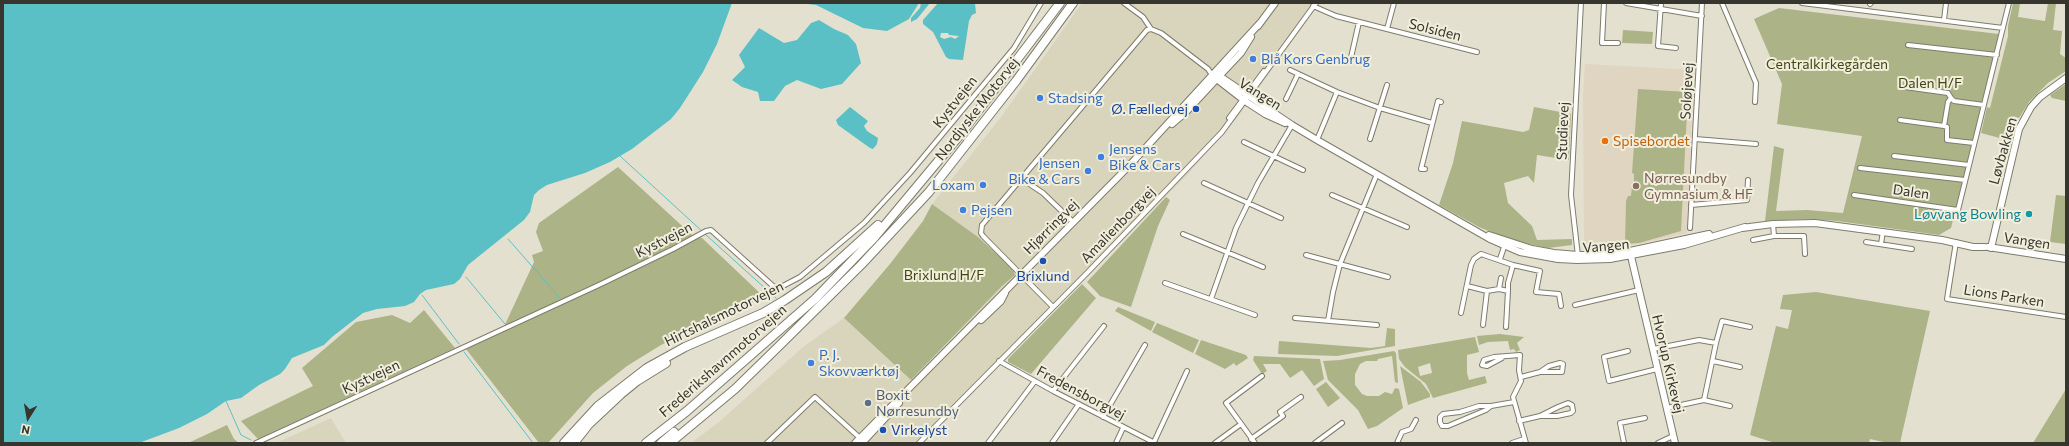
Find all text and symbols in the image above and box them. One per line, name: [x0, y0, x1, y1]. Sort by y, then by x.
street label: Solsiden: [1407, 15, 1463, 45]
place label: Blå Kors Genbrug: [1261, 51, 1370, 67]
street label: Nordjyske Motorvej: [932, 54, 1022, 164]
marker: Blå Kors Genbrug: [1248, 54, 1258, 64]
park label: Centralkirkegården: [1766, 56, 1888, 72]
street label: Soløjevej: [1677, 62, 1697, 120]
street label: Kystvejen: [929, 73, 981, 131]
street label: Vangen: [1236, 74, 1284, 114]
park label: Dalen H/F: [1898, 75, 1962, 91]
place label: Stadsing: [1048, 90, 1103, 106]
marker: Stadsing: [1035, 93, 1045, 103]
place label: Ø. Fælledvej: [1111, 101, 1188, 117]
street label: Studievej: [1554, 102, 1572, 160]
marker: Ø. Fælledvej: [1191, 104, 1201, 114]
street label: Løvbakken: [1985, 115, 2021, 187]
place label: Spisebordet: [1613, 133, 1690, 149]
marker: Spisebordet: [1600, 136, 1610, 146]
place label: Jensens Bike & Cars: [1109, 141, 1181, 174]
marker: Jensens Bike & Cars: [1096, 152, 1106, 162]
place label: Jensen Bike & Cars: [1008, 155, 1080, 188]
marker: Jensen Bike & Cars: [1083, 166, 1093, 176]
place label: Nørresundby Gymnasium & HF: [1644, 170, 1753, 202]
place label: Loxam: [932, 177, 975, 193]
marker: Loxam: [978, 180, 988, 190]
marker: Nørresundby Gymnasium & HF: [1631, 181, 1641, 191]
street label: Dalen: [1892, 181, 1930, 203]
street label: Amalienborgvej: [1077, 183, 1159, 267]
street label: Hjørringvej: [1020, 196, 1082, 258]
place label: Pejsen: [971, 202, 1012, 218]
marker: Pejsen: [958, 205, 968, 215]
place label: Løvvang Bowling: [1914, 206, 2021, 222]
marker: Løvvang Bowling: [2024, 209, 2034, 219]
street label: Kystvejen: [633, 219, 695, 261]
street label: Vangen: [2002, 229, 2052, 253]
street label: Vangen: [1582, 236, 1630, 256]
marker: Brixlund: [1038, 256, 1048, 266]
park label: Brixlund H/F: [904, 267, 984, 283]
place label: Brixlund: [1016, 268, 1070, 284]
street label: Hirtshalsmotorvejen: [662, 278, 786, 350]
street label: Lions Parken: [1962, 281, 2046, 311]
street label: Frederikshavnmotorvejen: [656, 301, 790, 421]
street label: Hvorup Kirkevej: [1648, 313, 1688, 415]
place label: P. J. Skovværktøj: [819, 347, 899, 380]
street label: Kystvejen: [340, 356, 402, 398]
marker: P. J. Skovværktøj: [806, 358, 816, 368]
street label: Fredensborgvej: [1034, 363, 1128, 423]
place label: Boxit Nørresundby: [876, 387, 959, 420]
north arrow: [8, 398, 48, 438]
marker: Boxit Nørresundby: [863, 398, 873, 408]
place label: Virkelyst: [891, 422, 947, 438]
text: N: [20, 423, 31, 437]
marker: Virkelyst: [878, 425, 888, 435]

